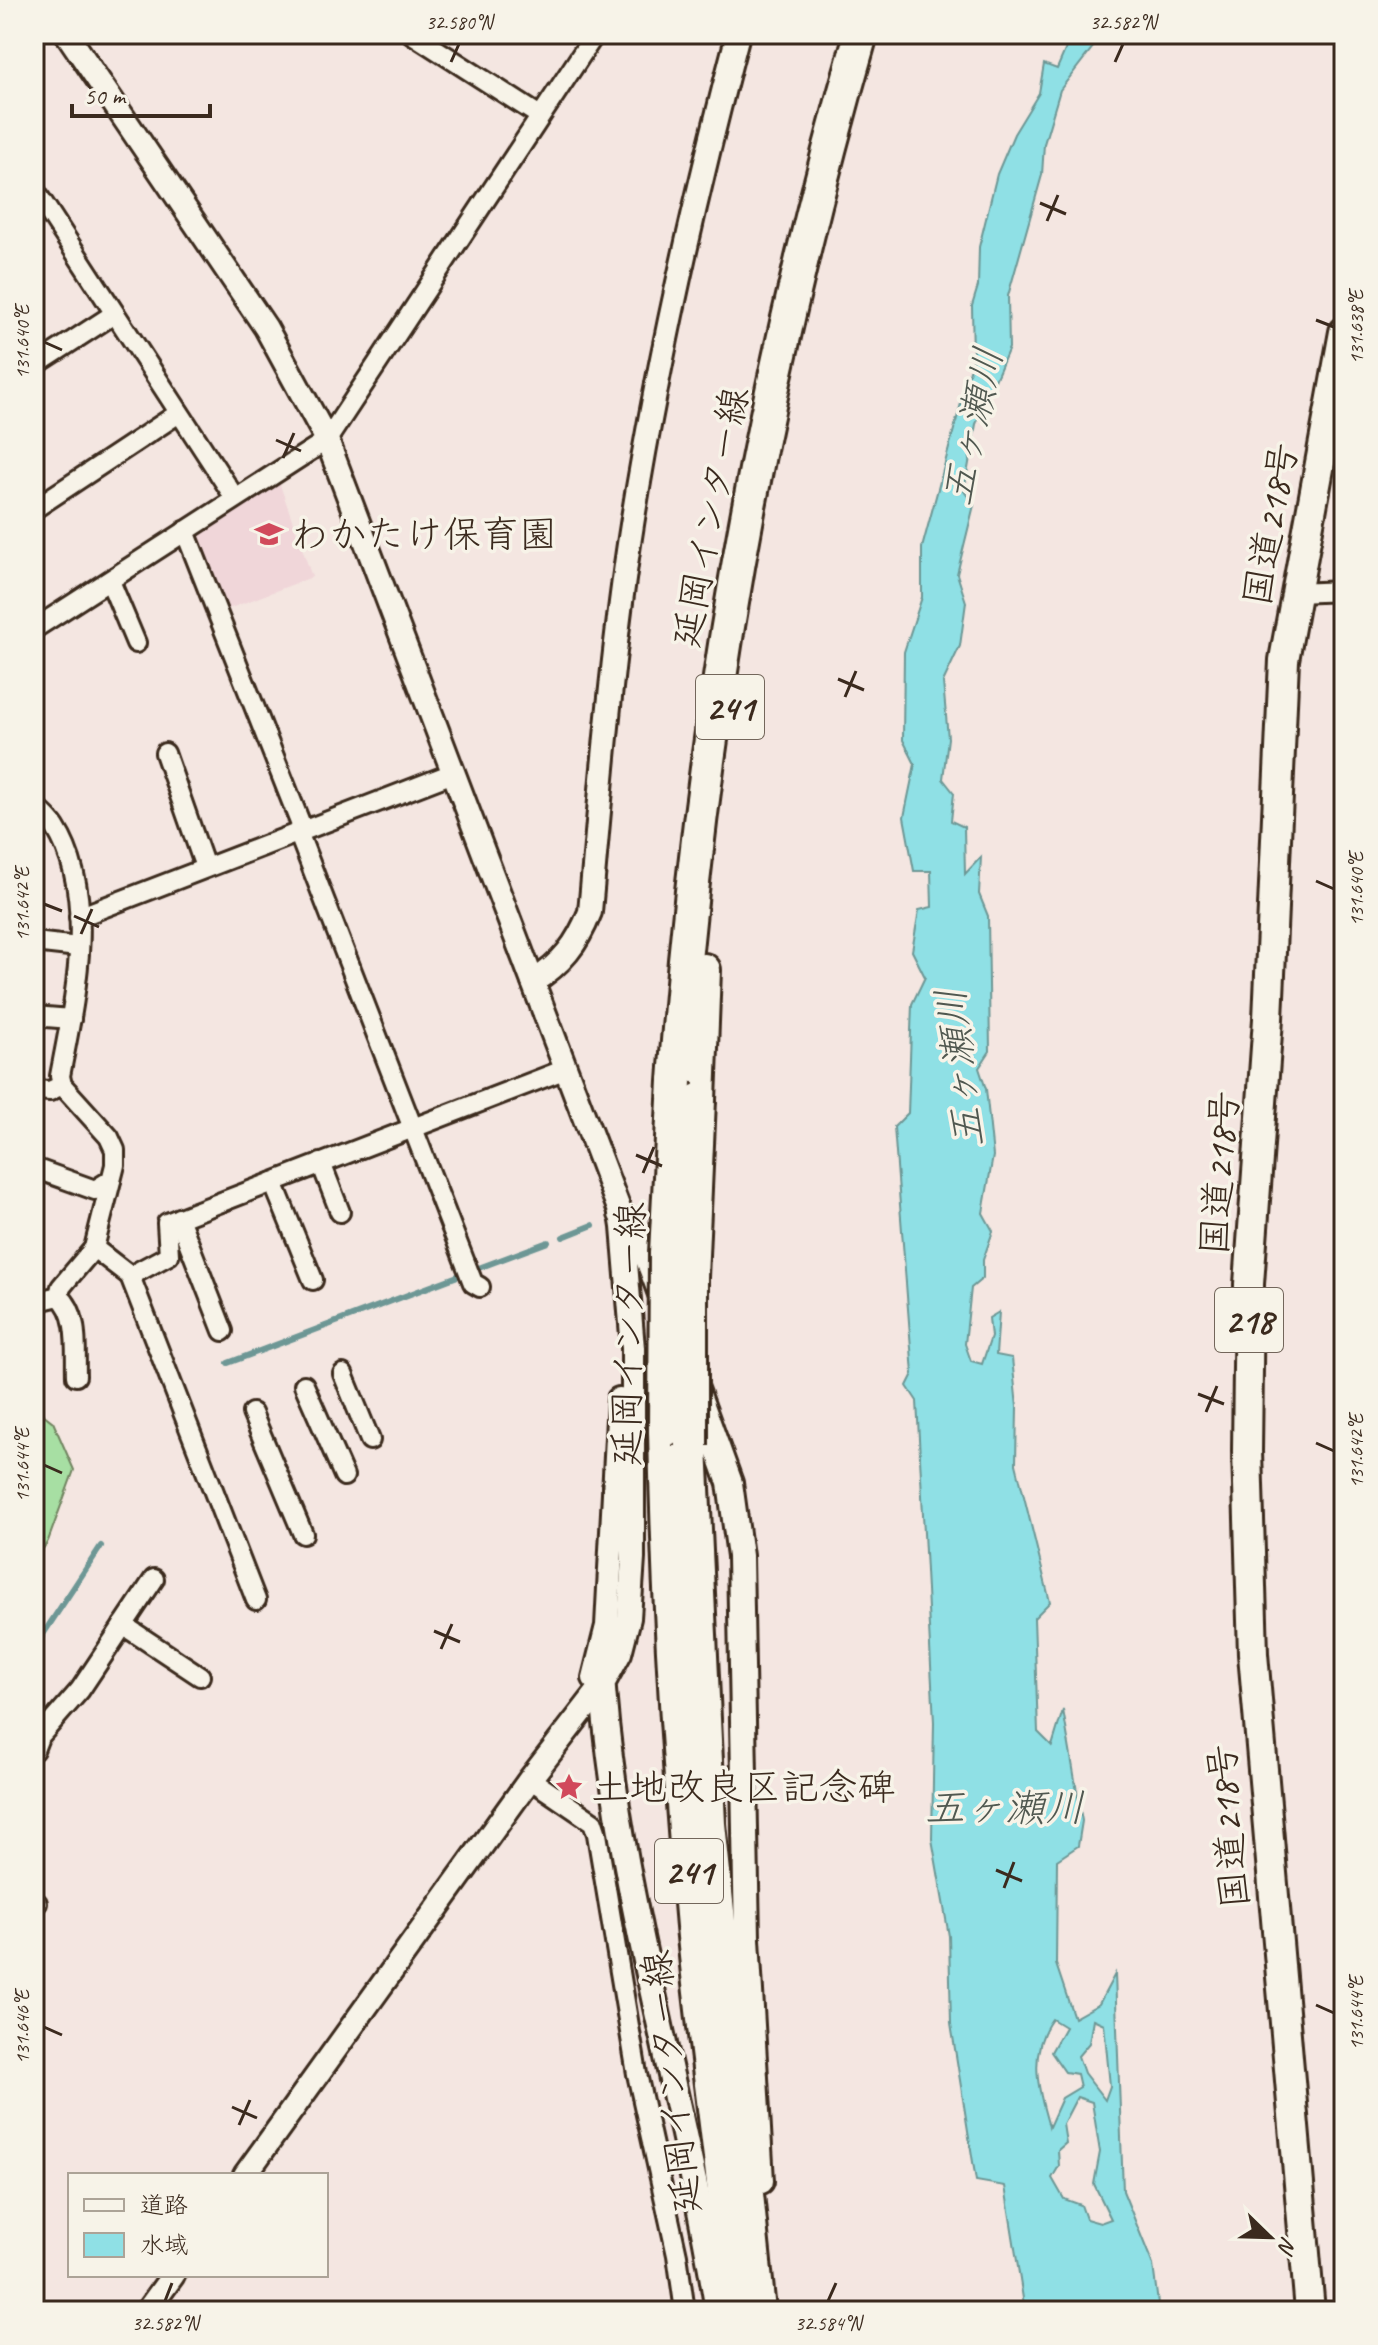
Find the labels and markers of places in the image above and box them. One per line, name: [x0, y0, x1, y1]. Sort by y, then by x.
place label: わかたけ保育園: [291, 511, 557, 558]
school or university icon: わかたけ保育園: [254, 519, 284, 549]
place label: 土地改良区記念碑: [591, 1764, 895, 1811]
place icon: 土地改良区記念碑: [554, 1772, 584, 1802]

